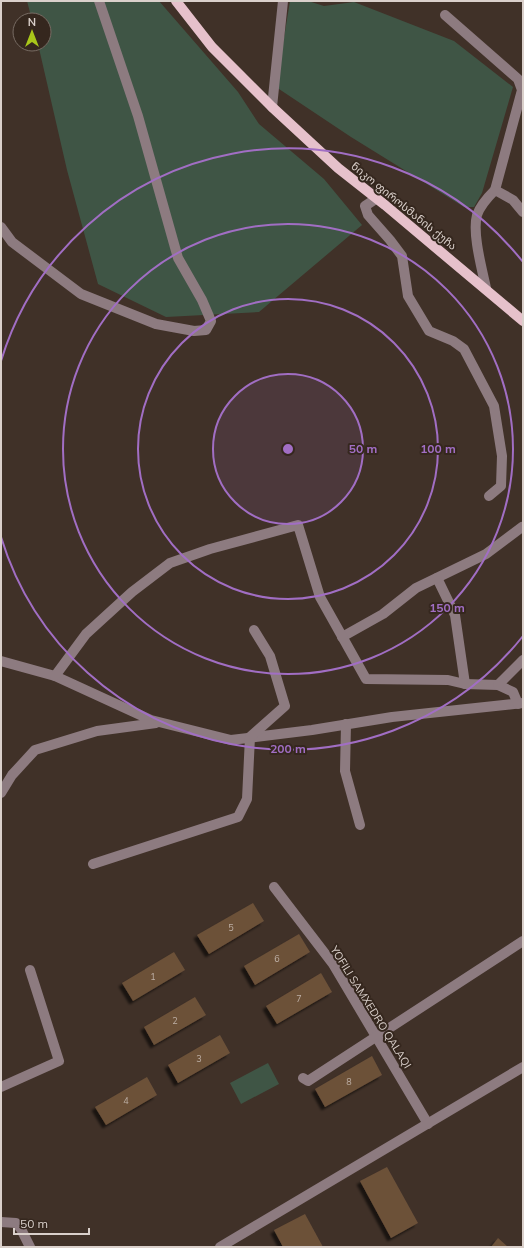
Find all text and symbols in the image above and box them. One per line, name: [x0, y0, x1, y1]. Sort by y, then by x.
north arrow: [12, 12, 52, 52]
text: N: [28, 15, 36, 29]
street label: ნიკო ფიროსმანის ქუჩა: [348, 159, 460, 253]
text: 50 m: [349, 441, 377, 456]
text: 100 m: [420, 441, 456, 456]
centre of rings: [281, 442, 295, 456]
text: 150 m: [429, 600, 465, 615]
text: 200 m: [270, 741, 306, 756]
house number: 5: [228, 922, 234, 933]
street label: YOFILI SAMXEDRO QALAQI: [327, 942, 415, 1071]
house number: 6: [274, 953, 280, 964]
house number: 1: [150, 971, 156, 982]
house number: 7: [296, 993, 302, 1004]
house number: 2: [172, 1015, 178, 1026]
house number: 3: [196, 1053, 202, 1064]
house number: 8: [346, 1076, 352, 1087]
house number: 4: [123, 1095, 129, 1106]
scale bar: [14, 1210, 89, 1236]
text: 50 m: [20, 1216, 48, 1231]

